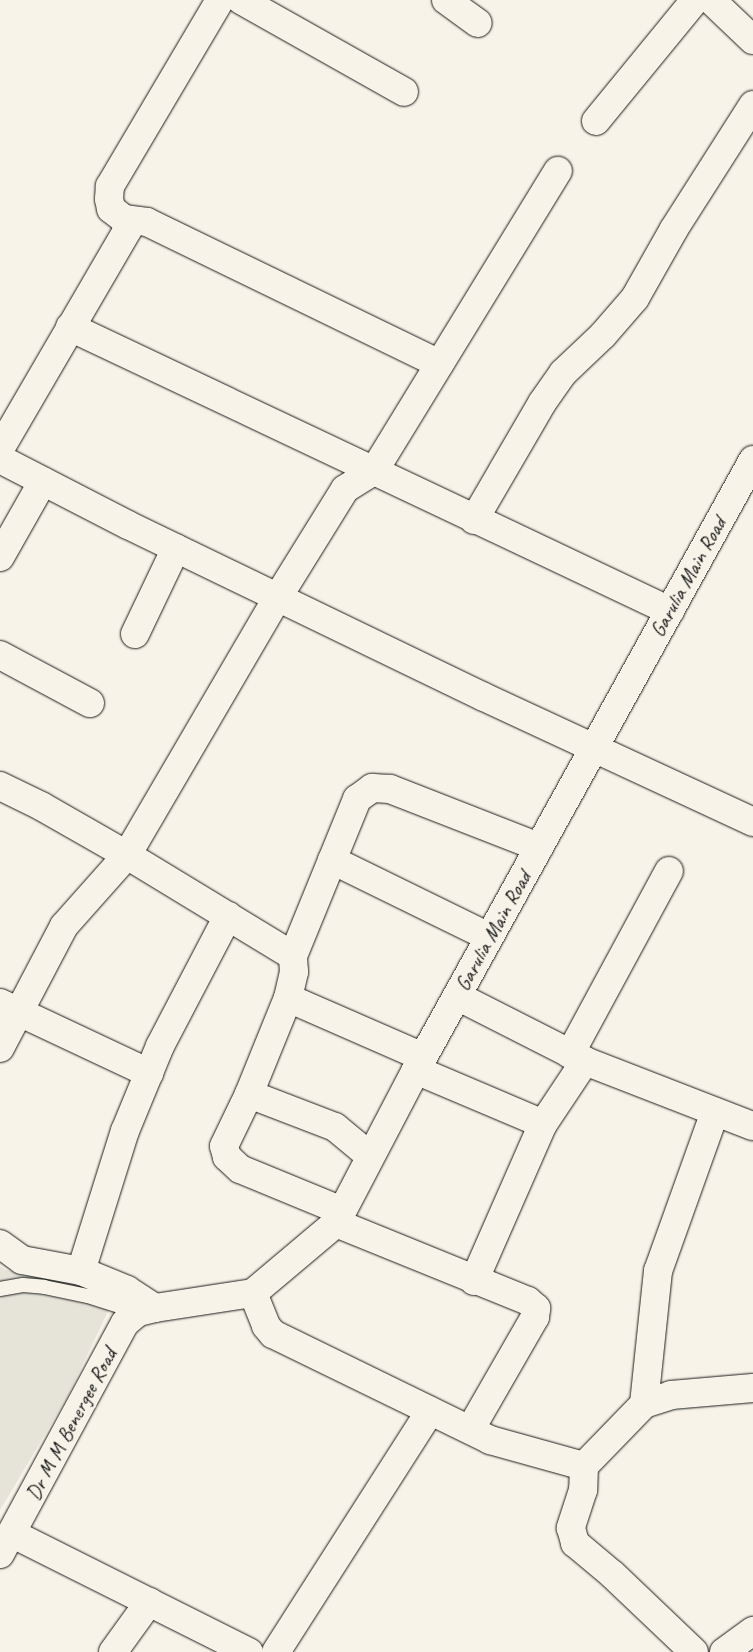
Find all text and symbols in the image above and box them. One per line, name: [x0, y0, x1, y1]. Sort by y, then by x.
street label: Garulia Main Road: [644, 512, 732, 642]
street label: Garulia Main Road: [449, 866, 537, 996]
street label: Dr M M Benergee Road: [20, 1344, 122, 1504]

